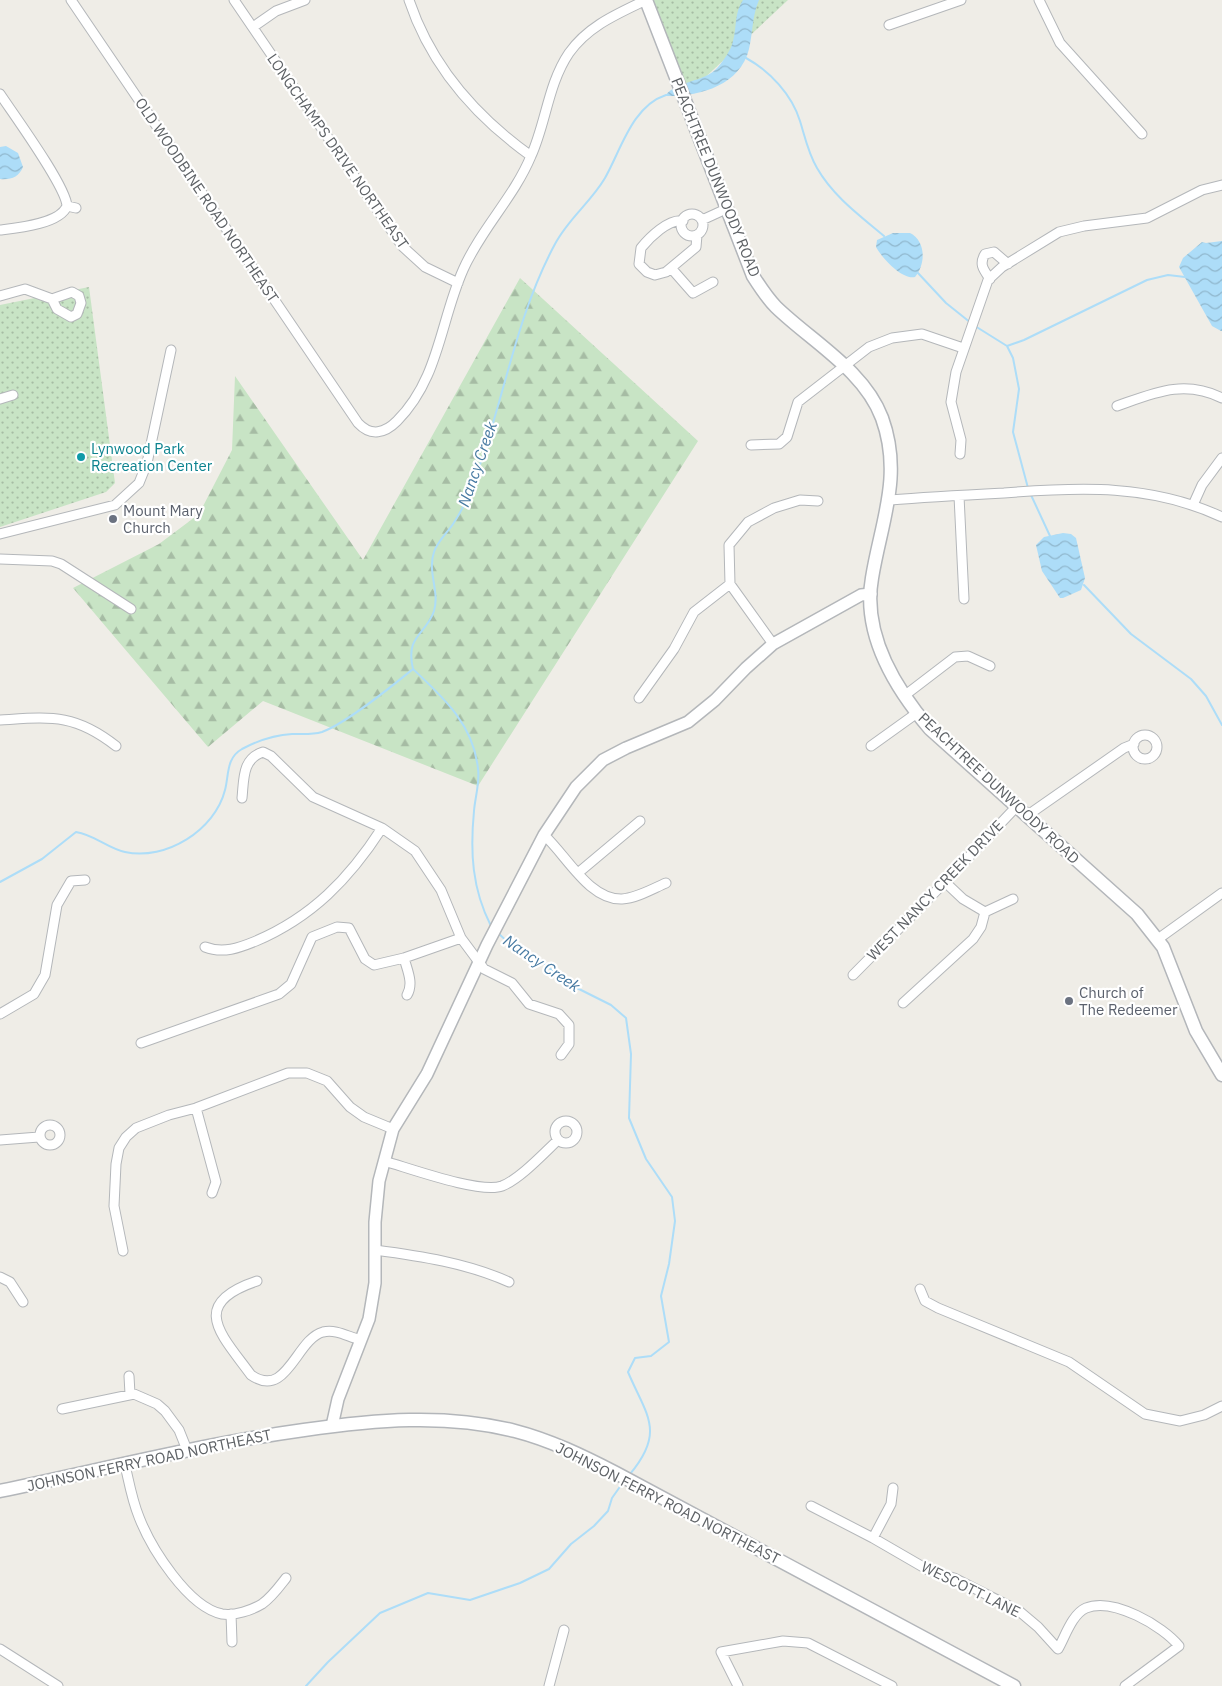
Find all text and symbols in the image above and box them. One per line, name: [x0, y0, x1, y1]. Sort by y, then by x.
street label: LONGCHAMPS DRIVE NORTHEAST: [263, 50, 413, 253]
street label: PEACHTREE DUNWOODY ROAD: [667, 75, 765, 279]
street label: OLD WOODBINE ROAD NORTHEAST: [131, 94, 283, 306]
water label: Nancy Creek: [453, 418, 501, 509]
place label: Lynwood Park Recreation Center: [91, 439, 213, 475]
marker: Lynwood Park Recreation Center: [75, 451, 87, 463]
place label: Mount Mary Church: [123, 501, 203, 537]
marker: Mount Mary Church: [107, 513, 119, 525]
street label: PEACHTREE DUNWOODY ROAD: [914, 708, 1084, 868]
street label: WEST NANCY CREEK DRIVE: [863, 816, 1007, 964]
water label: Nancy Creek: [500, 930, 585, 996]
place label: Church of The Redeemer: [1079, 983, 1178, 1019]
marker: Church of The Redeemer: [1063, 995, 1075, 1007]
street label: JOHNSON FERRY ROAD NORTHEAST: [25, 1425, 273, 1495]
street label: JOHNSON FERRY ROAD NORTHEAST: [553, 1438, 784, 1568]
street label: WESCOTT LANE: [918, 1557, 1024, 1621]

